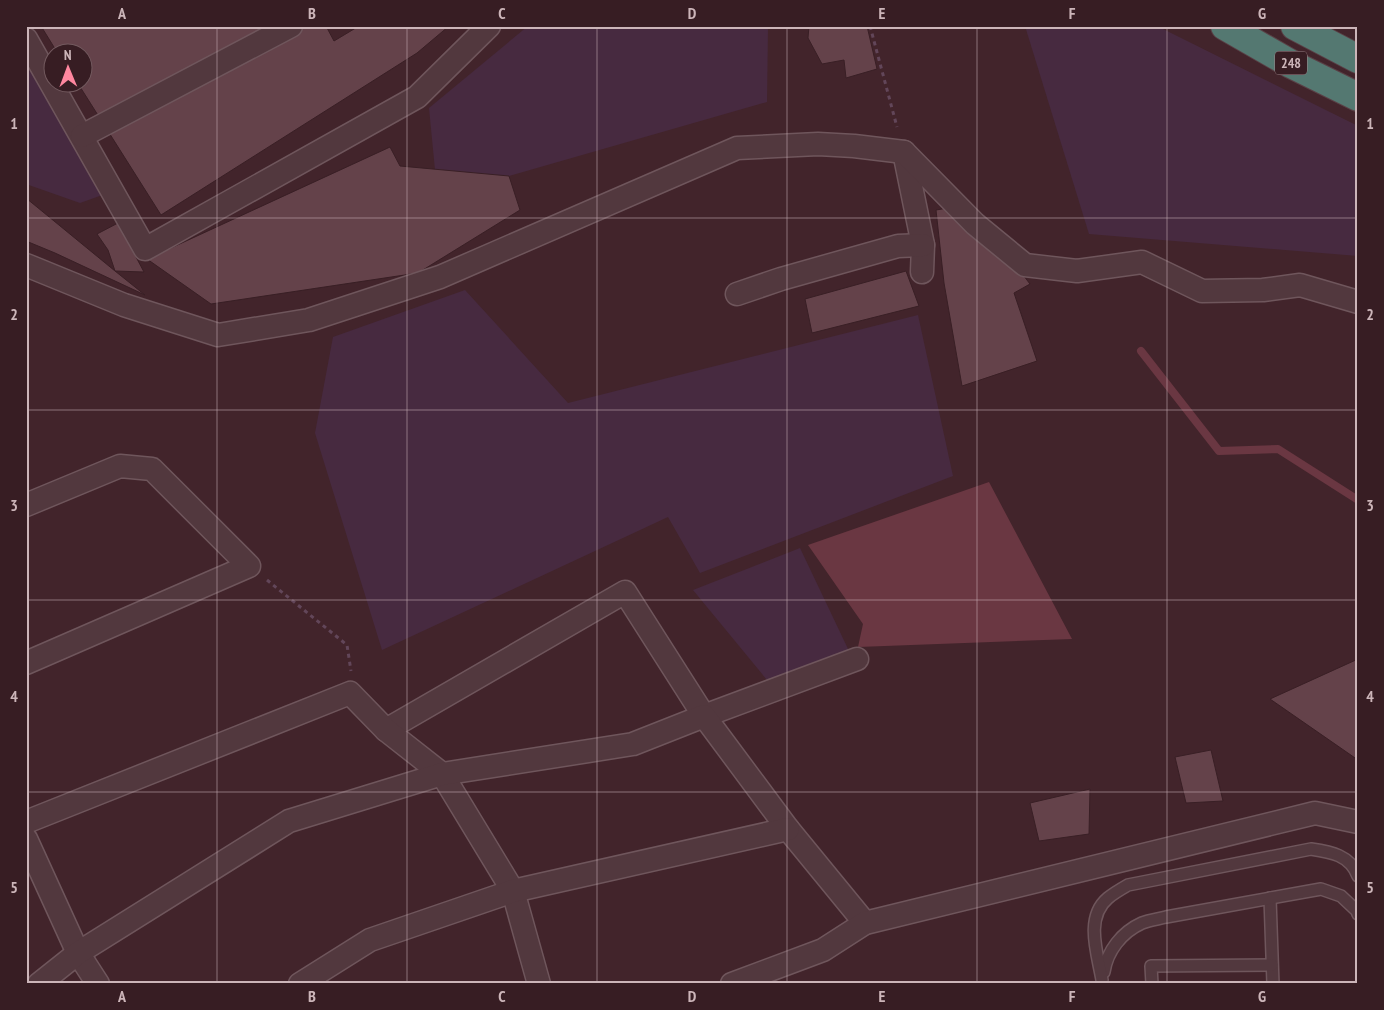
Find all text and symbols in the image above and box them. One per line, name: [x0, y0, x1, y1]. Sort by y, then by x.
text: A: [117, 3, 127, 23]
text: B: [308, 3, 316, 23]
text: C: [498, 3, 506, 23]
text: D: [688, 3, 697, 23]
text: E: [879, 3, 886, 23]
text: F: [1069, 3, 1076, 23]
text: G: [1258, 3, 1266, 23]
north arrow: [42, 42, 92, 92]
text: N: [64, 46, 72, 64]
road number: 248: [1275, 52, 1307, 74]
text: 1: [10, 113, 18, 133]
text: 1: [1366, 113, 1374, 133]
text: 2: [10, 304, 18, 324]
text: 2: [1366, 304, 1374, 324]
text: 3: [10, 495, 18, 515]
text: 3: [1366, 495, 1374, 515]
text: 4: [10, 686, 18, 706]
text: 4: [1366, 686, 1374, 706]
text: 5: [10, 877, 18, 897]
text: 5: [1366, 877, 1374, 897]
text: A: [117, 986, 127, 1006]
text: B: [308, 986, 316, 1006]
text: C: [498, 986, 506, 1006]
text: D: [688, 986, 697, 1006]
text: E: [879, 986, 886, 1006]
text: F: [1069, 986, 1076, 1006]
text: G: [1258, 986, 1266, 1006]

